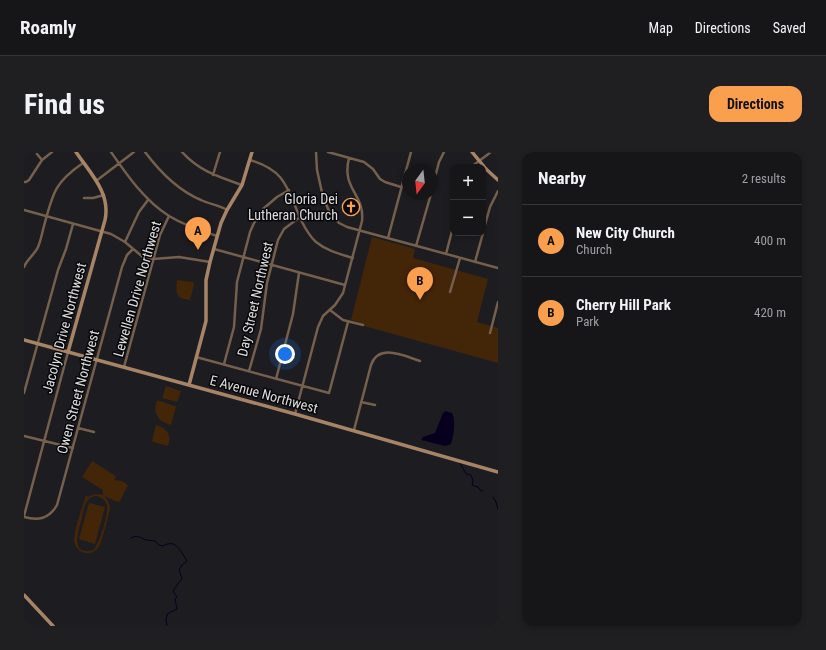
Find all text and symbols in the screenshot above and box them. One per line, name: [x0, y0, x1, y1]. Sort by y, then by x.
text: Roamly: [20, 16, 76, 39]
text: Map: [649, 20, 673, 36]
text: Directions: [695, 20, 751, 36]
text: Saved: [773, 20, 806, 36]
button: Directions: [709, 86, 802, 122]
text: Find us: [24, 88, 105, 121]
north arrow: [402, 164, 438, 200]
map controls: [450, 164, 486, 236]
button: +: [450, 164, 486, 200]
text: Nearby: [538, 168, 586, 188]
text: 2 results: [742, 171, 786, 186]
place label: Gloria Dei Lutheran Church: [248, 191, 338, 223]
church icon: Gloria Dei Lutheran Church: [341, 197, 361, 217]
button: −: [450, 200, 486, 236]
pin: A: [185, 217, 211, 250]
street label: Lewellen Drive Northwest: [110, 219, 164, 359]
text: New City Church: [576, 224, 675, 242]
text: A: [547, 233, 555, 248]
text: 400 m: [754, 233, 786, 248]
street label: Day Street Northwest: [234, 240, 276, 358]
text: Church: [576, 242, 612, 257]
street label: Jacolyn Drive Northwest: [39, 261, 89, 395]
pin: B: [407, 267, 433, 300]
text: Cherry Hill Park: [576, 296, 671, 314]
text: B: [547, 305, 555, 320]
text: 420 m: [754, 305, 786, 320]
text: Park: [576, 314, 599, 329]
street label: Owen Street Northwest: [54, 328, 102, 456]
your location: [275, 344, 295, 364]
street label: E Avenue Northwest: [208, 372, 320, 416]

